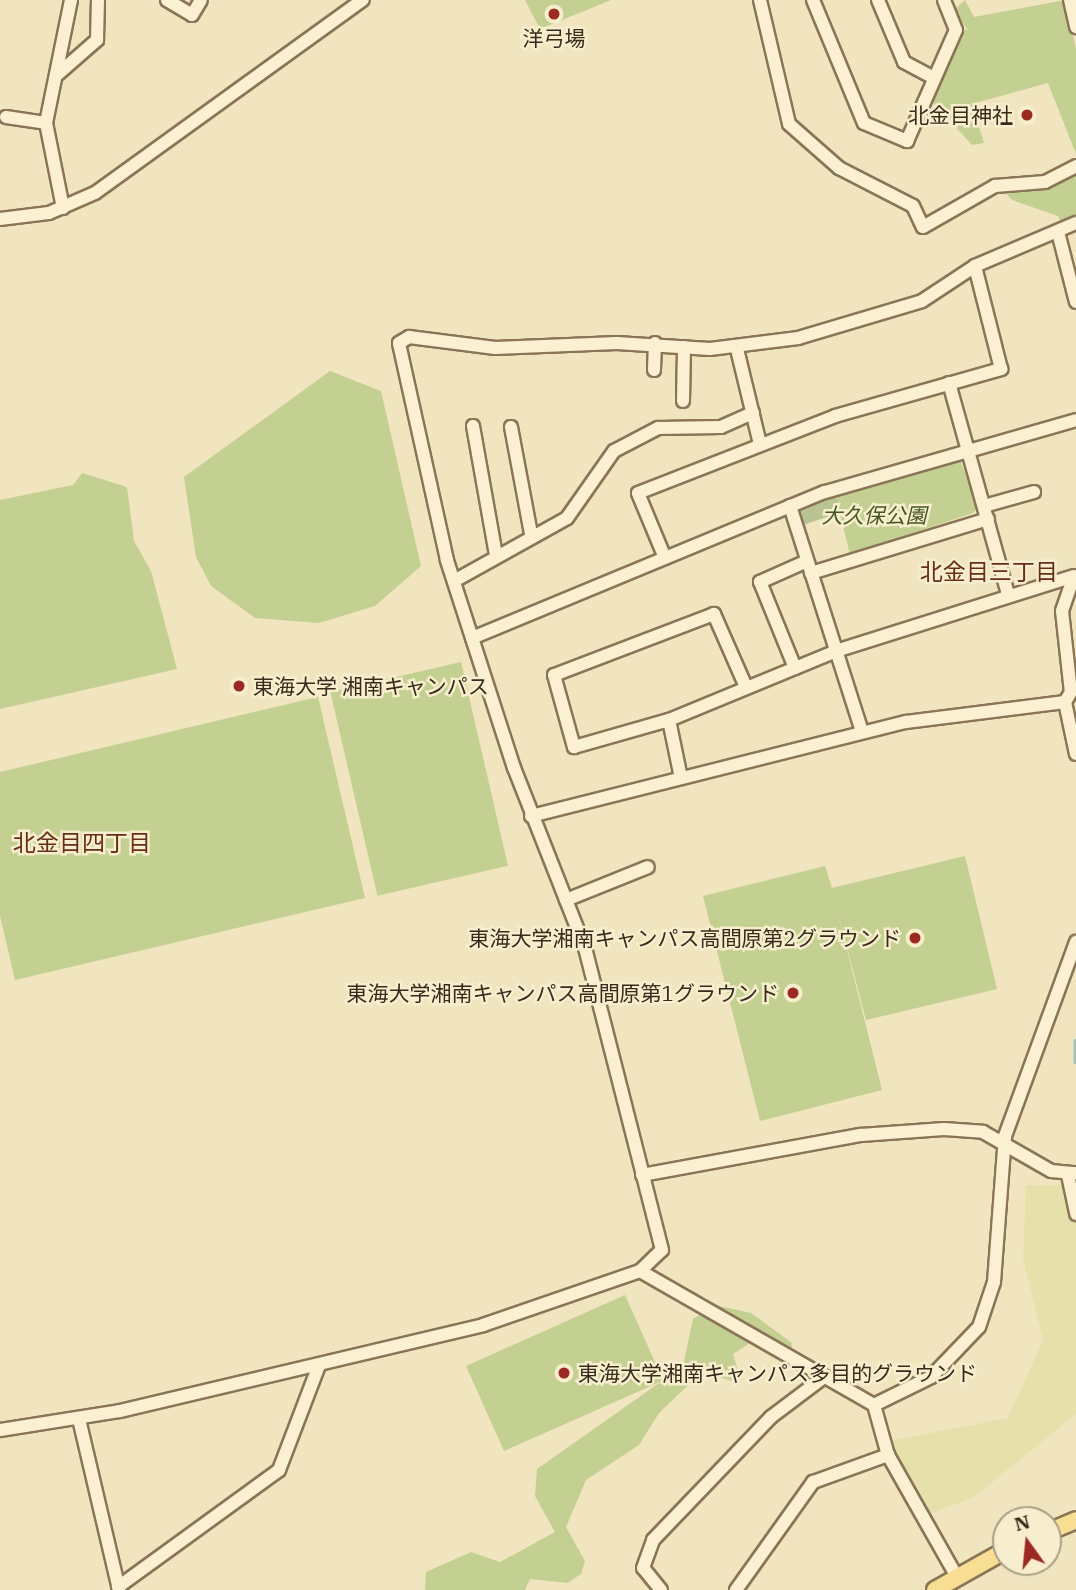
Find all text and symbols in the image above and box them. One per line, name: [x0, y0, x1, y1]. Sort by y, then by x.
marker: 洋弓場: [546, 6, 562, 22]
place label: 洋弓場: [523, 25, 585, 51]
place label: 北金目神社: [908, 102, 1013, 128]
marker: 北金目神社: [1019, 107, 1035, 123]
park label: 大久保公園: [822, 502, 926, 528]
district label: 北金目三丁目: [920, 557, 1058, 585]
place label: 東海大学 湘南キャンパス: [253, 673, 489, 699]
marker: 東海大学 湘南キャンパス: [231, 678, 247, 694]
district label: 北金目四丁目: [13, 828, 151, 856]
place label: 東海大学湘南キャンパス高間原第2グラウンド: [468, 925, 901, 951]
marker: 東海大学湘南キャンパス高間原第2グラウンド: [907, 930, 923, 946]
place label: 東海大学湘南キャンパス高間原第1グラウンド: [346, 980, 779, 1006]
marker: 東海大学湘南キャンパス高間原第1グラウンド: [785, 985, 801, 1001]
place label: 東海大学湘南キャンパス多目的グラウンド: [578, 1360, 977, 1386]
marker: 東海大学湘南キャンパス多目的グラウンド: [556, 1365, 572, 1381]
north arrow: [992, 1506, 1062, 1576]
text: N: [1012, 1509, 1032, 1536]

